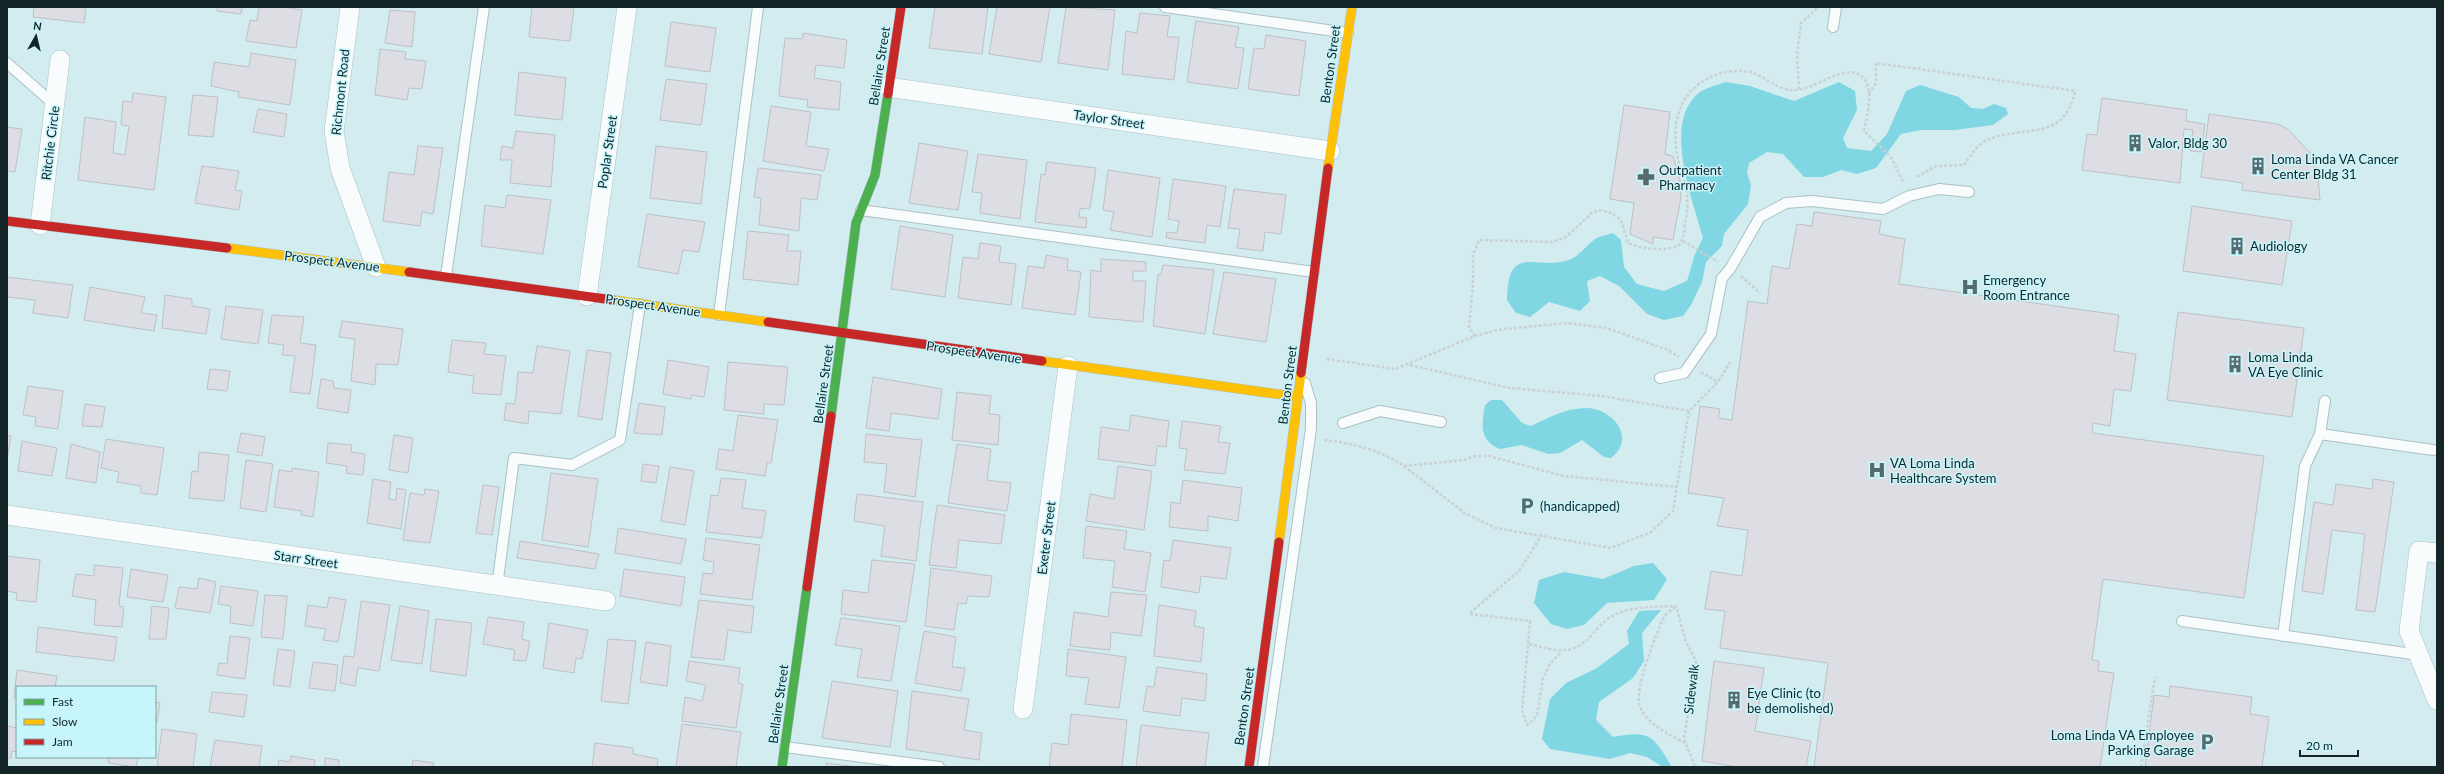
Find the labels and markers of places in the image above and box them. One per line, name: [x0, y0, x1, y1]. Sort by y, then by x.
building icon: Valor, Bldg 30: [2125, 133, 2145, 153]
place label: Valor, Bldg 30: [2148, 135, 2227, 151]
place label: Loma Linda VA Cancer Center Bldg 31: [2271, 151, 2399, 182]
building icon: Loma Linda VA Cancer Center Bldg 31: [2248, 156, 2268, 176]
place label: Outpatient Pharmacy: [1659, 162, 1722, 193]
pharmacy icon: Outpatient Pharmacy: [1636, 167, 1656, 187]
building icon: Audiology: [2227, 236, 2247, 256]
place label: Audiology: [2250, 238, 2308, 254]
place label: Emergency Room Entrance: [1983, 272, 2070, 303]
hospital icon: Emergency Room Entrance: [1960, 277, 1980, 297]
place label: Loma Linda VA Eye Clinic: [2248, 349, 2323, 380]
building icon: Loma Linda VA Eye Clinic: [2225, 354, 2245, 374]
place label: VA Loma Linda Healthcare System: [1890, 455, 1996, 486]
hospital icon: VA Loma Linda Healthcare System: [1867, 460, 1887, 480]
parking icon: (handicapped): [1517, 496, 1537, 516]
place label: (handicapped): [1540, 498, 1620, 514]
place label: Eye Clinic (to be demolished): [1747, 685, 1833, 716]
building icon: Eye Clinic (to be demolished): [1724, 690, 1744, 710]
place label: Loma Linda VA Employee Parking Garage: [2051, 727, 2194, 758]
parking icon: Loma Linda VA Employee Parking Garage: [2197, 732, 2217, 752]

